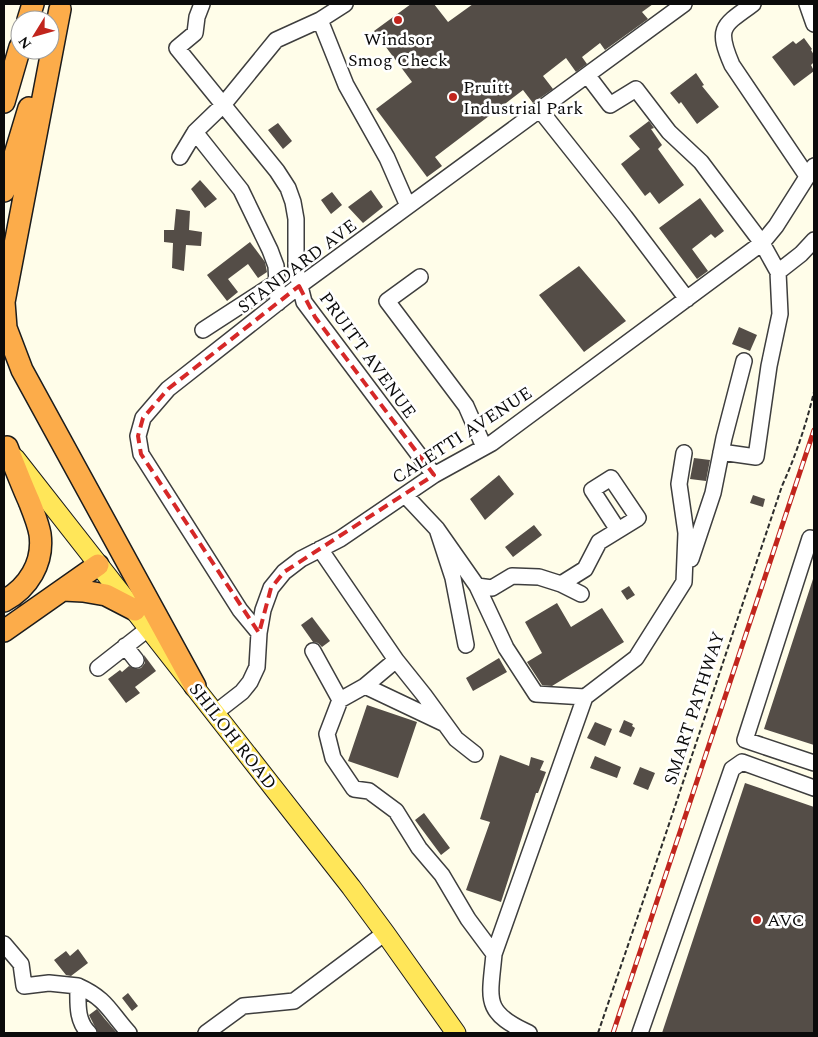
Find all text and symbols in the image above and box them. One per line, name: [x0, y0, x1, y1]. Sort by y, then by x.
north arrow: [10, 10, 60, 60]
marker: Windsor Smog Check: [392, 14, 404, 26]
place label: Windsor Smog Check: [348, 26, 448, 74]
text: N: [13, 32, 37, 53]
place label: Pruitt Industrial Park: [463, 74, 583, 122]
marker: Pruitt Industrial Park: [447, 91, 459, 103]
street label: STANDARD AVE: [232, 213, 363, 320]
street label: PRUITT AVENUE: [312, 286, 423, 424]
street label: CALETTI AVENUE: [387, 380, 538, 491]
street label: SMART PATHWAY: [657, 628, 732, 789]
street label: SHILOH ROAD: [182, 677, 283, 796]
place label: AVC: [767, 907, 805, 934]
marker: AVC: [751, 914, 763, 926]

